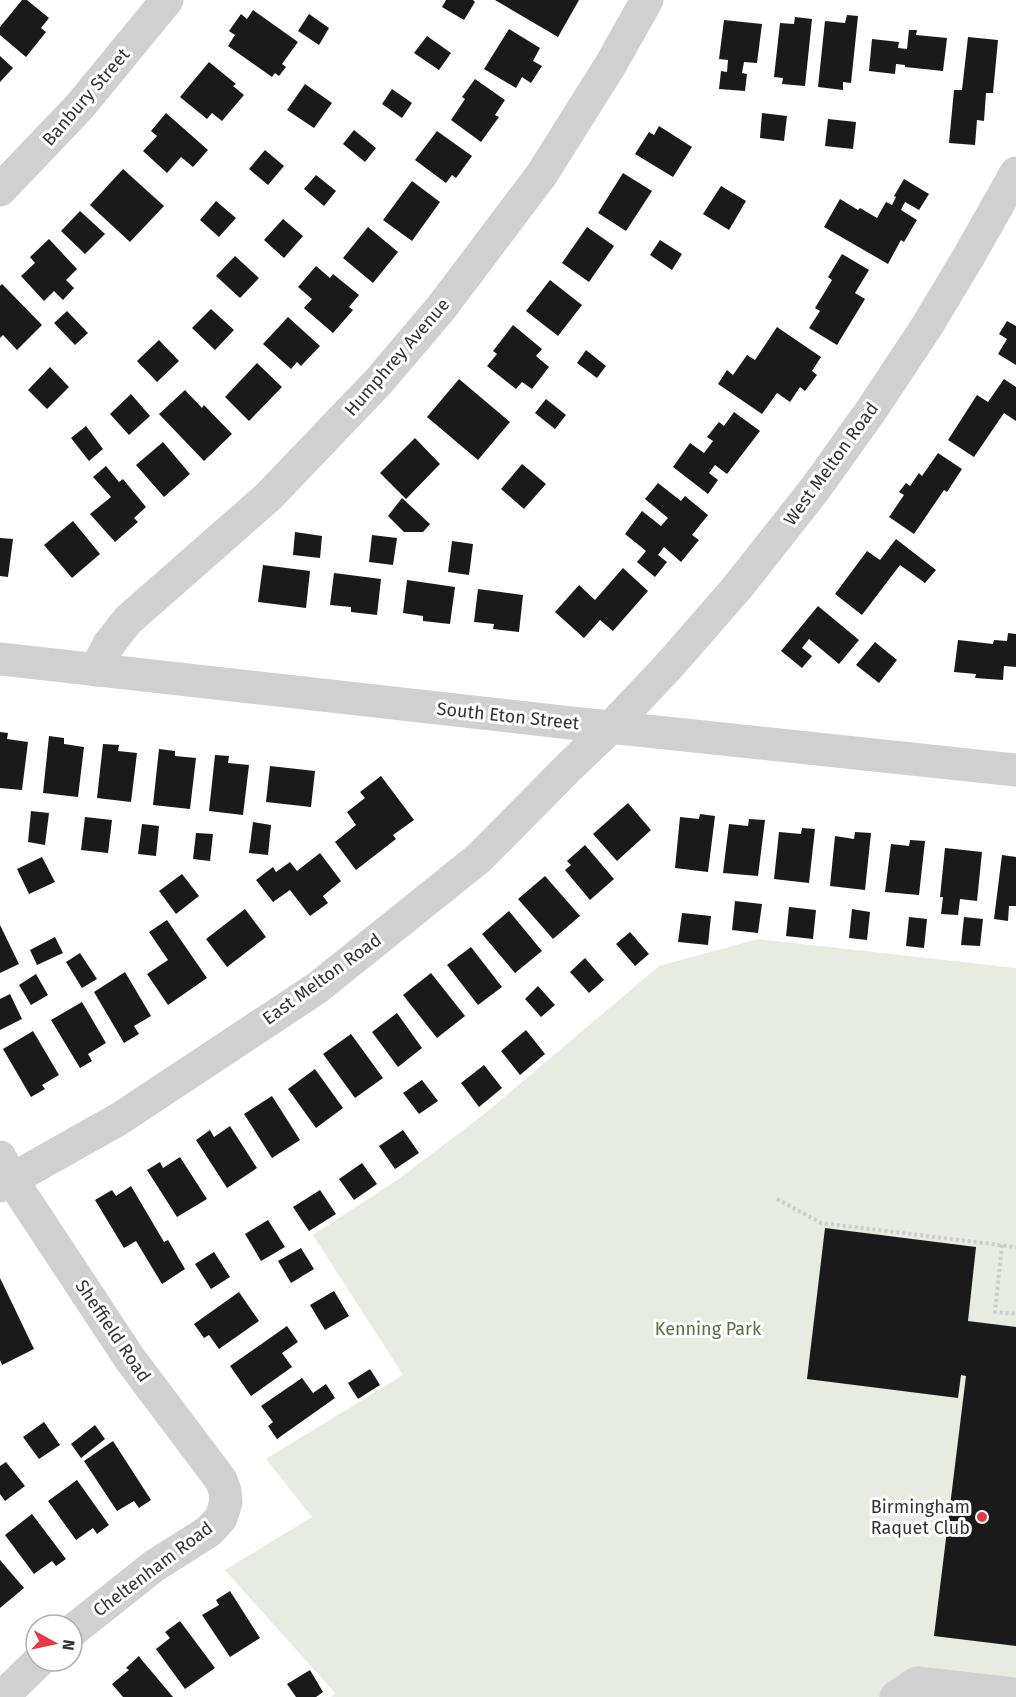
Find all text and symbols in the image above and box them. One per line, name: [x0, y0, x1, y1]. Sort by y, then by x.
street label: Banbury Street: [38, 43, 135, 150]
street label: Humphrey Avenue: [340, 294, 454, 420]
street label: West Melton Road: [779, 398, 883, 530]
street label: South Eton Street: [436, 698, 581, 734]
street label: East Melton Road: [258, 929, 386, 1029]
street label: Sheffield Road: [71, 1276, 155, 1386]
park label: Kenning Park: [655, 1318, 762, 1340]
place label: Birmingham Raquet Club: [871, 1496, 970, 1539]
marker: Birmingham Raquet Club: [975, 1510, 989, 1524]
street label: Cheltenham Road: [89, 1517, 217, 1621]
north arrow: [24, 1613, 84, 1673]
text: N: [58, 1638, 79, 1652]

